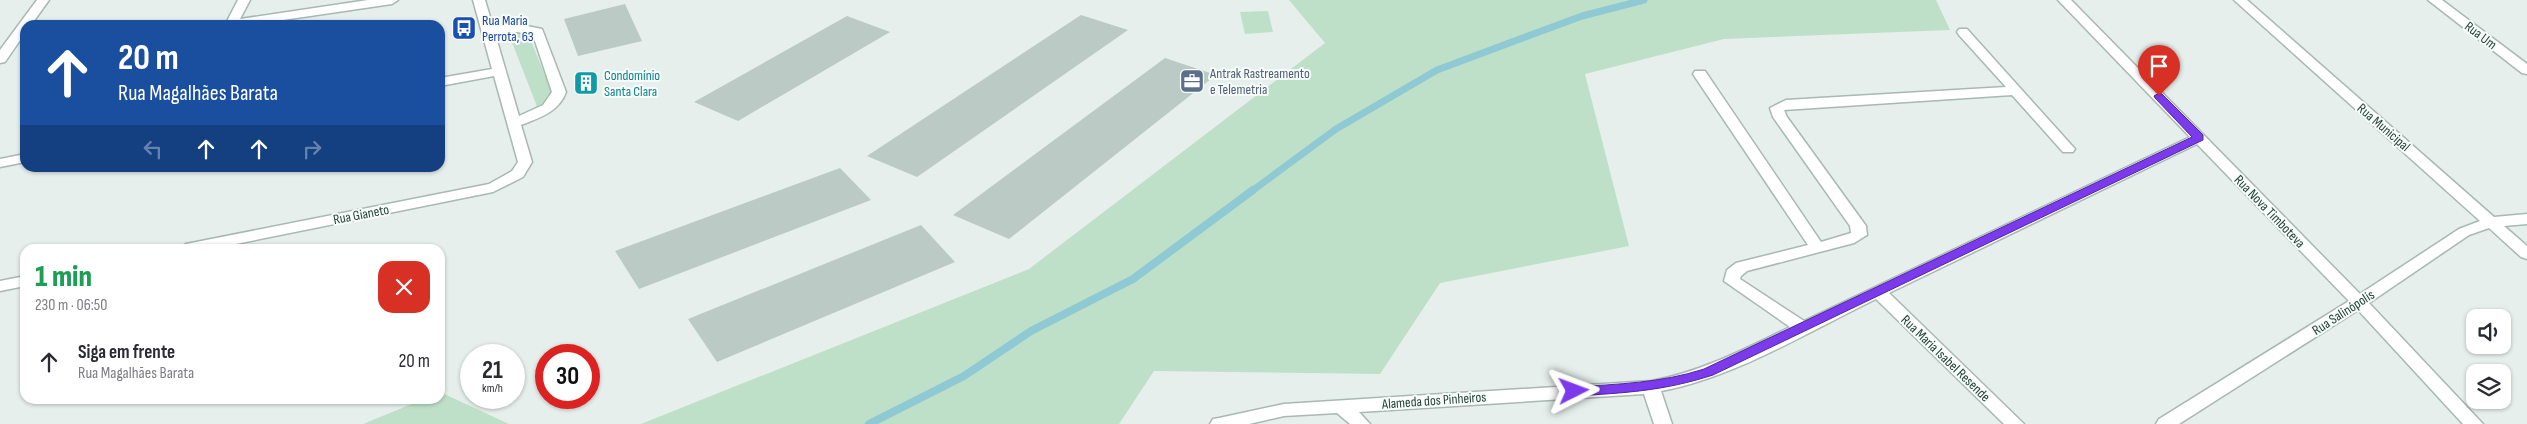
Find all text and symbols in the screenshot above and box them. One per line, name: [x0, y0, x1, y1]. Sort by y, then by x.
place label: Rua Maria Perrota, 63: [482, 12, 534, 45]
bus stop icon: Rua Maria Perrota, 63: [451, 15, 477, 41]
street label: Rua Um: [2461, 18, 2500, 53]
text: 20 m: [118, 37, 179, 80]
icon: ahead: [35, 40, 100, 105]
pin: [2138, 45, 2180, 96]
icon: arrive: [2145, 52, 2173, 80]
place label: Antrak Rastreamento e Telemetria: [1209, 65, 1310, 98]
place label: Condomínio Santa Clara: [604, 67, 660, 100]
office icon: Antrak Rastreamento e Telemetria: [1179, 68, 1205, 94]
building icon: Condomínio Santa Clara: [573, 70, 599, 96]
text: Rua Magalhães Barata: [118, 80, 278, 107]
street label: Rua Municipal: [2354, 100, 2414, 155]
icon: left: [139, 135, 167, 163]
icon: ahead: [192, 135, 220, 163]
icon: ahead: [245, 135, 273, 163]
icon: right: [298, 135, 326, 163]
street label: Rua Nova Timboteva: [2231, 171, 2309, 251]
street label: Rua Gianeto: [332, 201, 391, 228]
text: 1 min: [35, 259, 92, 295]
button: close: [378, 261, 430, 313]
street label: Rua Salinópolis: [2309, 286, 2378, 339]
text: 230 m · 06:50: [35, 296, 107, 315]
map controls: [2466, 309, 2511, 409]
button: sound: [2466, 309, 2511, 354]
street label: Rua Maria Isabel Resende: [1898, 311, 1994, 405]
text: Siga em frente: [78, 341, 175, 364]
speed limit sign: 30: [535, 344, 600, 409]
icon: ahead: [35, 348, 63, 376]
text: 20 m: [398, 350, 430, 373]
text: 21: [482, 355, 503, 386]
text: Rua Magalhães Barata: [78, 364, 194, 383]
position arrow: [1547, 364, 1599, 416]
button: layers: [2466, 364, 2511, 409]
text: km/h: [482, 381, 503, 396]
street label: Alameda dos Pinheiros: [1380, 388, 1487, 413]

